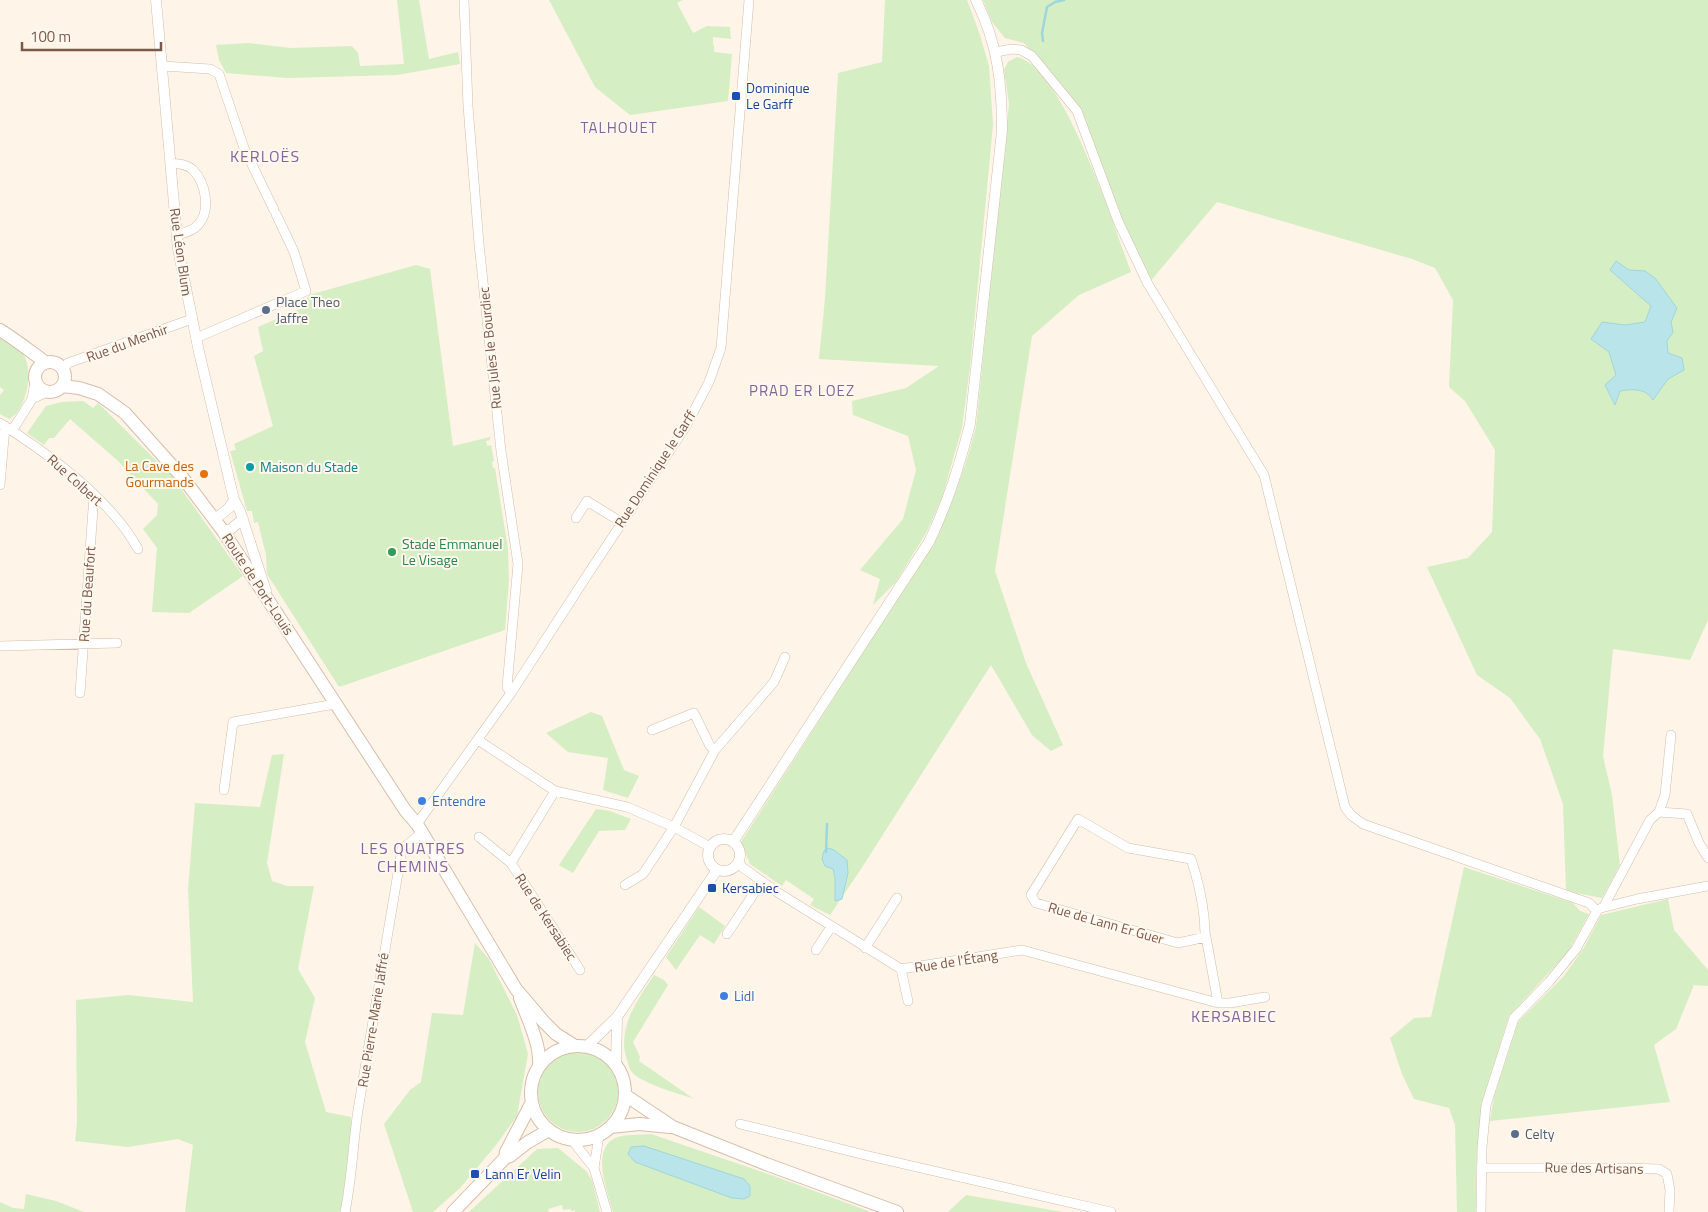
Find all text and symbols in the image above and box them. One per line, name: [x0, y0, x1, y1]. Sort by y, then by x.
scale bar: [22, 20, 161, 52]
text: 100 m: [30, 25, 71, 48]
place label: Dominique Le Garff: [746, 77, 810, 114]
marker: Dominique Le Garff: [730, 90, 742, 102]
district label: TALHOUET: [580, 116, 658, 139]
district label: KERLOËS: [230, 144, 300, 168]
street label: Rue Léon Blum: [165, 206, 198, 297]
street label: Rue Jules le Bourdiec: [473, 286, 506, 410]
place label: Place Theo Jaffre: [276, 291, 340, 328]
marker: Place Theo Jaffre: [260, 304, 272, 316]
street label: Rue du Menhir: [83, 318, 171, 367]
district label: PRAD ER LOEZ: [749, 379, 855, 402]
street label: Rue Dominique le Garff: [609, 406, 701, 531]
street label: Rue Colbert: [43, 449, 108, 510]
place label: La Cave des Gourmands: [125, 455, 194, 492]
place label: Maison du Stade: [260, 456, 358, 477]
marker: Maison du Stade: [244, 461, 256, 473]
marker: La Cave des Gourmands: [198, 468, 210, 480]
street label: Route de Port-Louis: [217, 528, 299, 639]
place label: Stade Emmanuel Le Visage: [402, 533, 502, 570]
street label: Rue du Beaufort: [73, 545, 100, 643]
marker: Stade Emmanuel Le Visage: [386, 546, 398, 558]
place label: Entendre: [432, 790, 486, 811]
marker: Entendre: [416, 795, 428, 807]
district label: LES QUATRES CHEMINS: [361, 836, 465, 878]
street label: Rue de Kersabiec: [510, 869, 583, 965]
place label: Kersabiec: [722, 877, 779, 898]
marker: Kersabiec: [706, 882, 718, 894]
street label: Rue de Lann Er Guer: [1046, 896, 1166, 949]
street label: Rue de l'Étang: [913, 944, 999, 977]
street label: Rue Pierre-Marie Jaffré: [351, 951, 394, 1089]
place label: Lidl: [734, 985, 754, 1006]
marker: Lidl: [718, 990, 730, 1002]
district label: KERSABIEC: [1191, 1004, 1277, 1028]
place label: Celty: [1525, 1123, 1555, 1144]
marker: Celty: [1509, 1128, 1521, 1140]
street label: Rue des Artisans: [1544, 1156, 1644, 1179]
place label: Lann Er Velin: [485, 1163, 561, 1184]
marker: Lann Er Velin: [469, 1168, 481, 1180]

